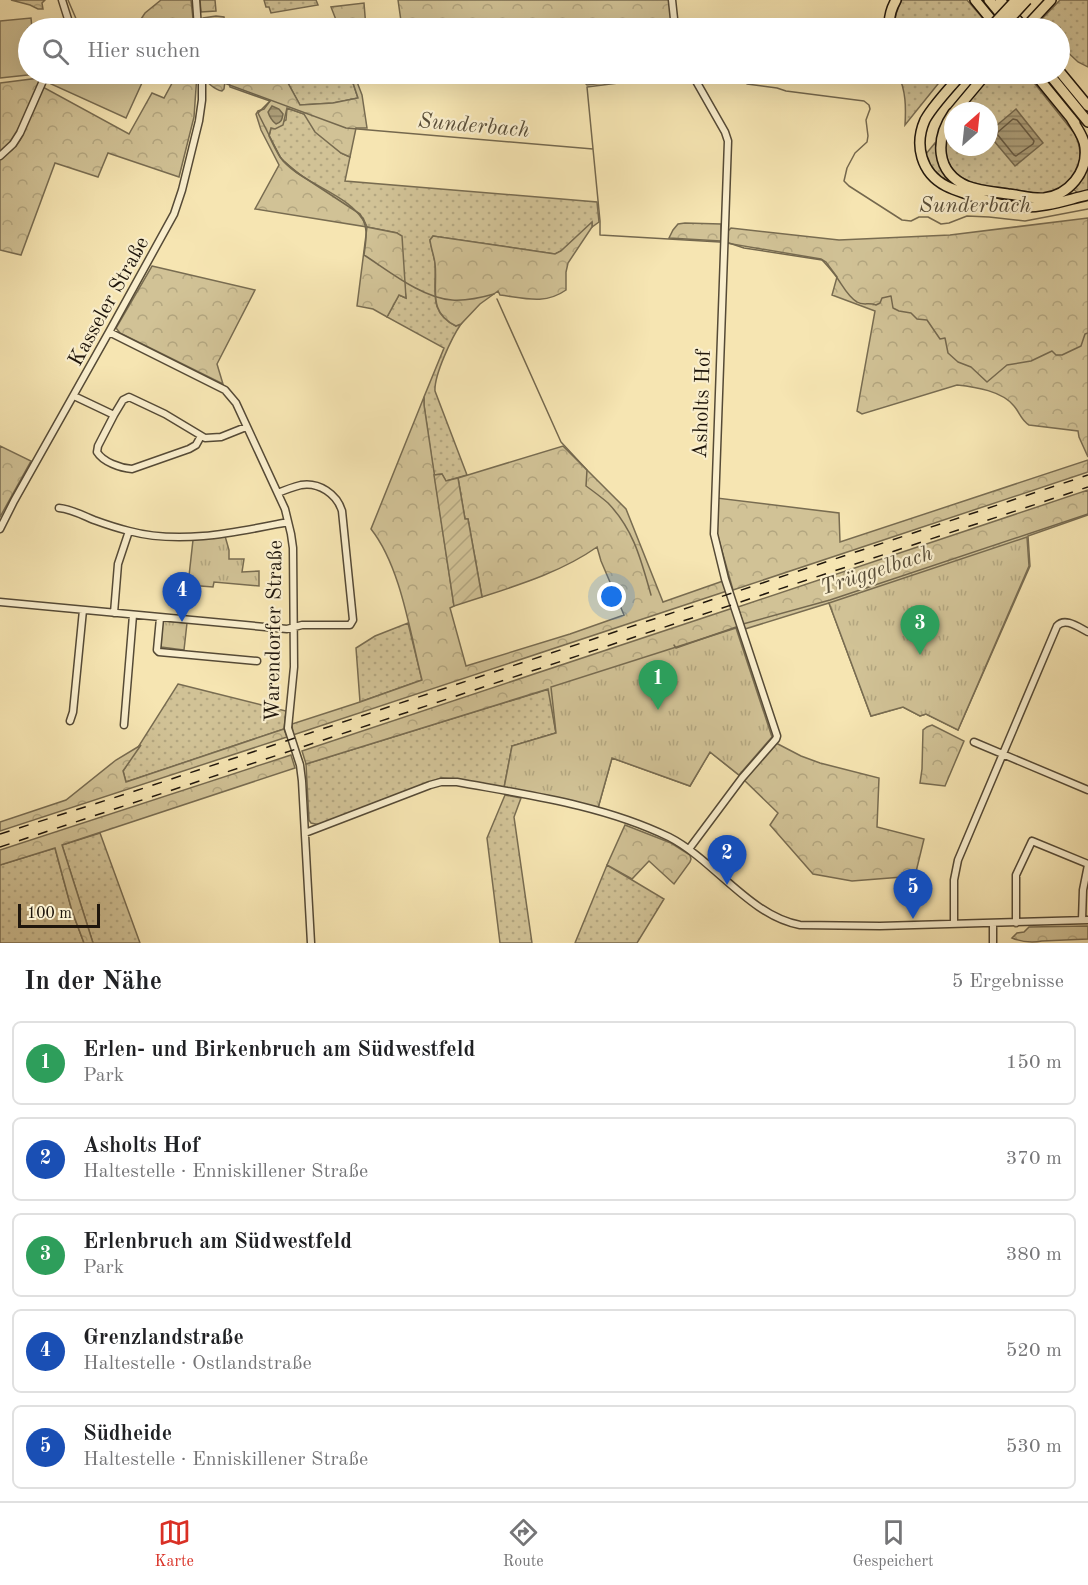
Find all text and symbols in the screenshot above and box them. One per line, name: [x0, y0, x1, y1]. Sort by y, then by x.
search box: [18, 18, 1070, 84]
icon: search: [39, 35, 72, 68]
text: Hier suchen: [87, 40, 200, 62]
north arrow: [944, 102, 998, 156]
water label: Sunderbach: [417, 110, 531, 142]
water label: Sunderbach: [919, 195, 1031, 217]
street label: Kasseler Straße: [65, 234, 153, 370]
street label: Asholts Hof: [690, 348, 715, 459]
street label: Warendorfer Straße: [262, 540, 287, 722]
water label: Trüggelbach: [818, 542, 936, 599]
pin: 4: [162, 572, 201, 622]
your location: [597, 582, 626, 611]
pin: 3: [900, 606, 940, 655]
pin: 1: [638, 660, 678, 710]
pin: 2: [708, 836, 746, 885]
pin: 5: [894, 870, 932, 919]
scale bar: [18, 901, 100, 929]
text: 100 m: [27, 906, 72, 922]
text: In der Nähe: [24, 969, 162, 995]
text: 5 Ergebnisse: [952, 972, 1064, 992]
text: Erlen- und Birkenbruch am Südwestfeld: [83, 1039, 475, 1061]
text: 1: [40, 1053, 51, 1073]
text: 150 m: [1006, 1053, 1062, 1073]
text: Park: [83, 1066, 124, 1086]
text: Asholts Hof: [83, 1135, 200, 1157]
text: 2: [40, 1149, 51, 1169]
text: 370 m: [1006, 1149, 1062, 1169]
text: Haltestelle · Enniskillener Straße: [83, 1162, 368, 1182]
text: Erlenbruch am Südwestfeld: [83, 1231, 352, 1253]
text: 3: [40, 1245, 51, 1265]
text: 380 m: [1006, 1245, 1062, 1265]
text: Park: [83, 1258, 124, 1278]
text: Grenzlandstraße: [83, 1327, 244, 1349]
text: 4: [40, 1341, 51, 1361]
text: 520 m: [1006, 1341, 1062, 1361]
text: Haltestelle · Ostlandstraße: [83, 1354, 312, 1374]
text: Südheide: [83, 1423, 172, 1445]
text: 5: [40, 1437, 51, 1457]
text: 530 m: [1006, 1437, 1062, 1457]
text: Haltestelle · Enniskillener Straße: [83, 1450, 368, 1470]
tab: Karte: [154, 1516, 194, 1572]
tab: Route: [503, 1516, 544, 1572]
tab: Gespeichert: [853, 1516, 934, 1572]

